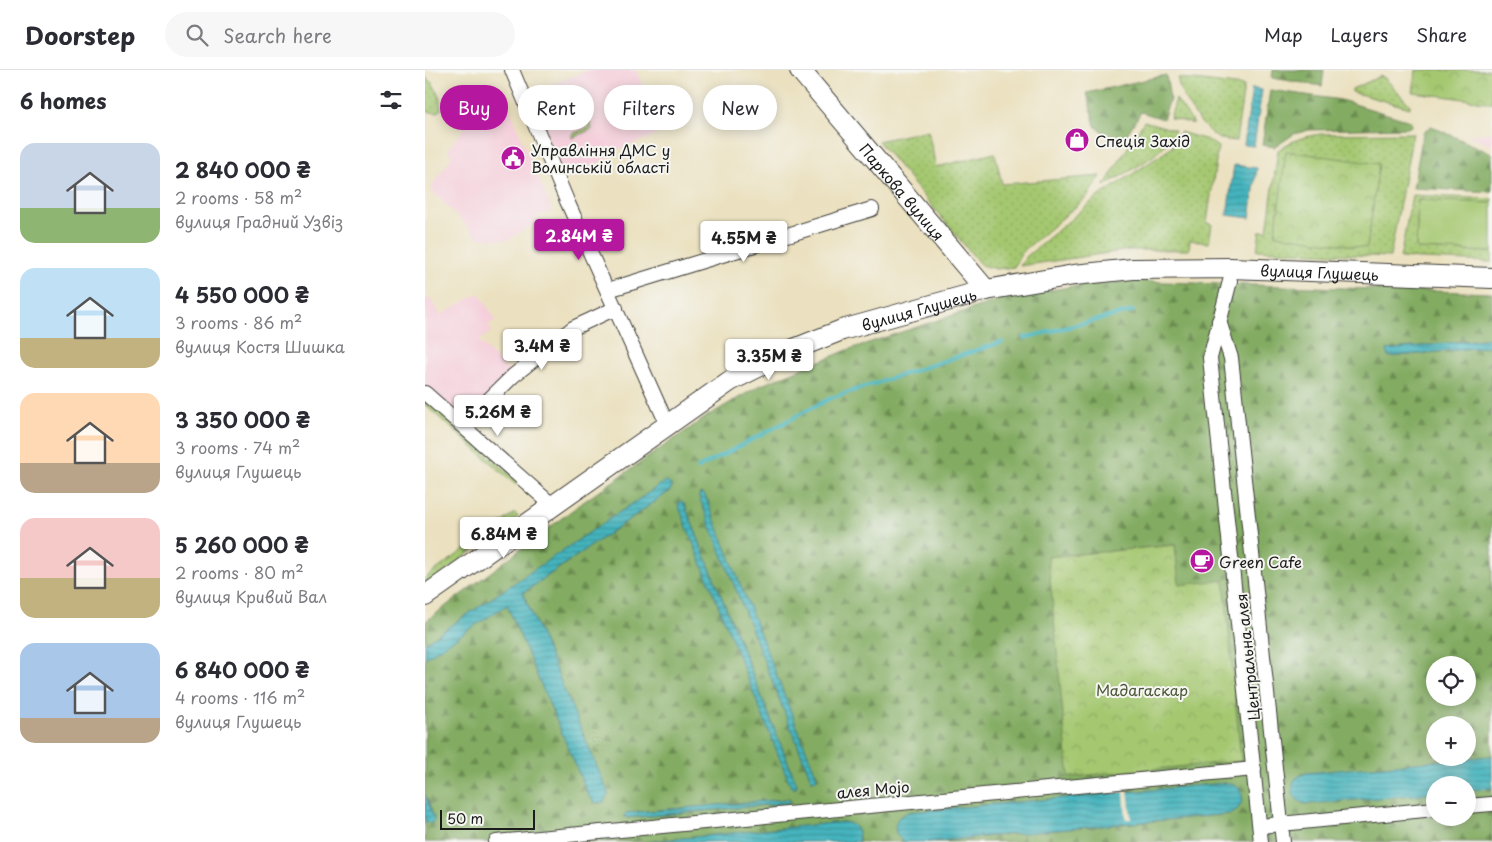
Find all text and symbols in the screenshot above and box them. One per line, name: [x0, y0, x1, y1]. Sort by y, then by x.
search box: [165, 12, 515, 57]
text: Doorstep: [25, 17, 135, 53]
icon: search: [183, 21, 211, 49]
text: Search here: [223, 21, 332, 49]
text: Map: [1264, 21, 1303, 48]
text: Layers: [1331, 21, 1388, 48]
text: Share: [1416, 21, 1467, 48]
text: 6 homes: [20, 84, 106, 116]
chip: Buy: [440, 85, 508, 130]
chip: Rent: [518, 85, 594, 130]
chip: Filters: [604, 85, 693, 130]
chip: New: [703, 85, 777, 130]
icon: filters: [377, 86, 405, 114]
shop icon: Спеція Захід: [1064, 127, 1090, 153]
place label: Спеція Захід: [1095, 129, 1190, 152]
place label: Управління ДМС у Волинській області: [531, 138, 670, 178]
street label: Паркова вулиця: [855, 138, 951, 245]
public building icon: Управління ДМС у Волинській області: [500, 145, 526, 171]
text: 2 840 000 ₴: [175, 153, 311, 185]
icon: home: [60, 163, 120, 223]
text: 2 rooms · 58 m²: [175, 185, 302, 209]
text: вулиця Градний Узвіз: [175, 209, 343, 233]
pin: 2.84M ₴: [533, 218, 625, 261]
pin: 4.55M ₴: [698, 220, 790, 263]
text: 2.84M ₴: [545, 223, 613, 247]
text: 4.55M ₴: [711, 225, 777, 249]
street label: вулиця Глушець: [1260, 258, 1380, 285]
text: 4 550 000 ₴: [175, 278, 309, 310]
street label: вулиця Глушець: [859, 282, 979, 336]
icon: home: [60, 288, 120, 348]
text: 3 rooms · 86 m²: [175, 310, 302, 334]
pin: 3.4M ₴: [501, 328, 583, 371]
text: 3.4M ₴: [514, 333, 570, 357]
text: вулиця Костя Шишка: [175, 334, 345, 358]
pin: 3.35M ₴: [723, 338, 815, 381]
text: 3.35M ₴: [736, 343, 802, 367]
pin: 5.26M ₴: [452, 394, 544, 437]
text: 5.26M ₴: [465, 399, 531, 423]
text: 3 350 000 ₴: [175, 403, 310, 435]
icon: home: [60, 413, 120, 473]
text: 3 rooms · 74 m²: [175, 435, 300, 459]
text: вулиця Глушець: [175, 459, 301, 483]
pin: 6.84M ₴: [458, 516, 550, 559]
text: 6.84M ₴: [471, 521, 537, 545]
text: 5 260 000 ₴: [175, 528, 309, 560]
icon: home: [60, 538, 120, 598]
cafe icon: Green Cafe: [1189, 548, 1215, 574]
place label: Green Cafe: [1219, 550, 1302, 573]
text: 2 rooms · 80 m²: [175, 560, 304, 584]
text: вулиця Кривий Вал: [175, 584, 327, 608]
street label: Центральна алея: [1229, 592, 1265, 722]
text: 6 840 000 ₴: [175, 653, 309, 685]
map controls: [1426, 656, 1476, 826]
button: locate: [1426, 656, 1476, 706]
icon: home: [60, 663, 120, 723]
park label: Мадагаскар: [1096, 678, 1188, 701]
text: 4 rooms · 116 m²: [175, 685, 305, 709]
text: вулиця Глушець: [175, 709, 301, 733]
button: +: [1426, 716, 1476, 766]
street label: алея Mojo: [836, 774, 910, 804]
button: −: [1426, 776, 1476, 826]
scale bar: [440, 807, 535, 830]
text: 50 m: [447, 808, 483, 829]

